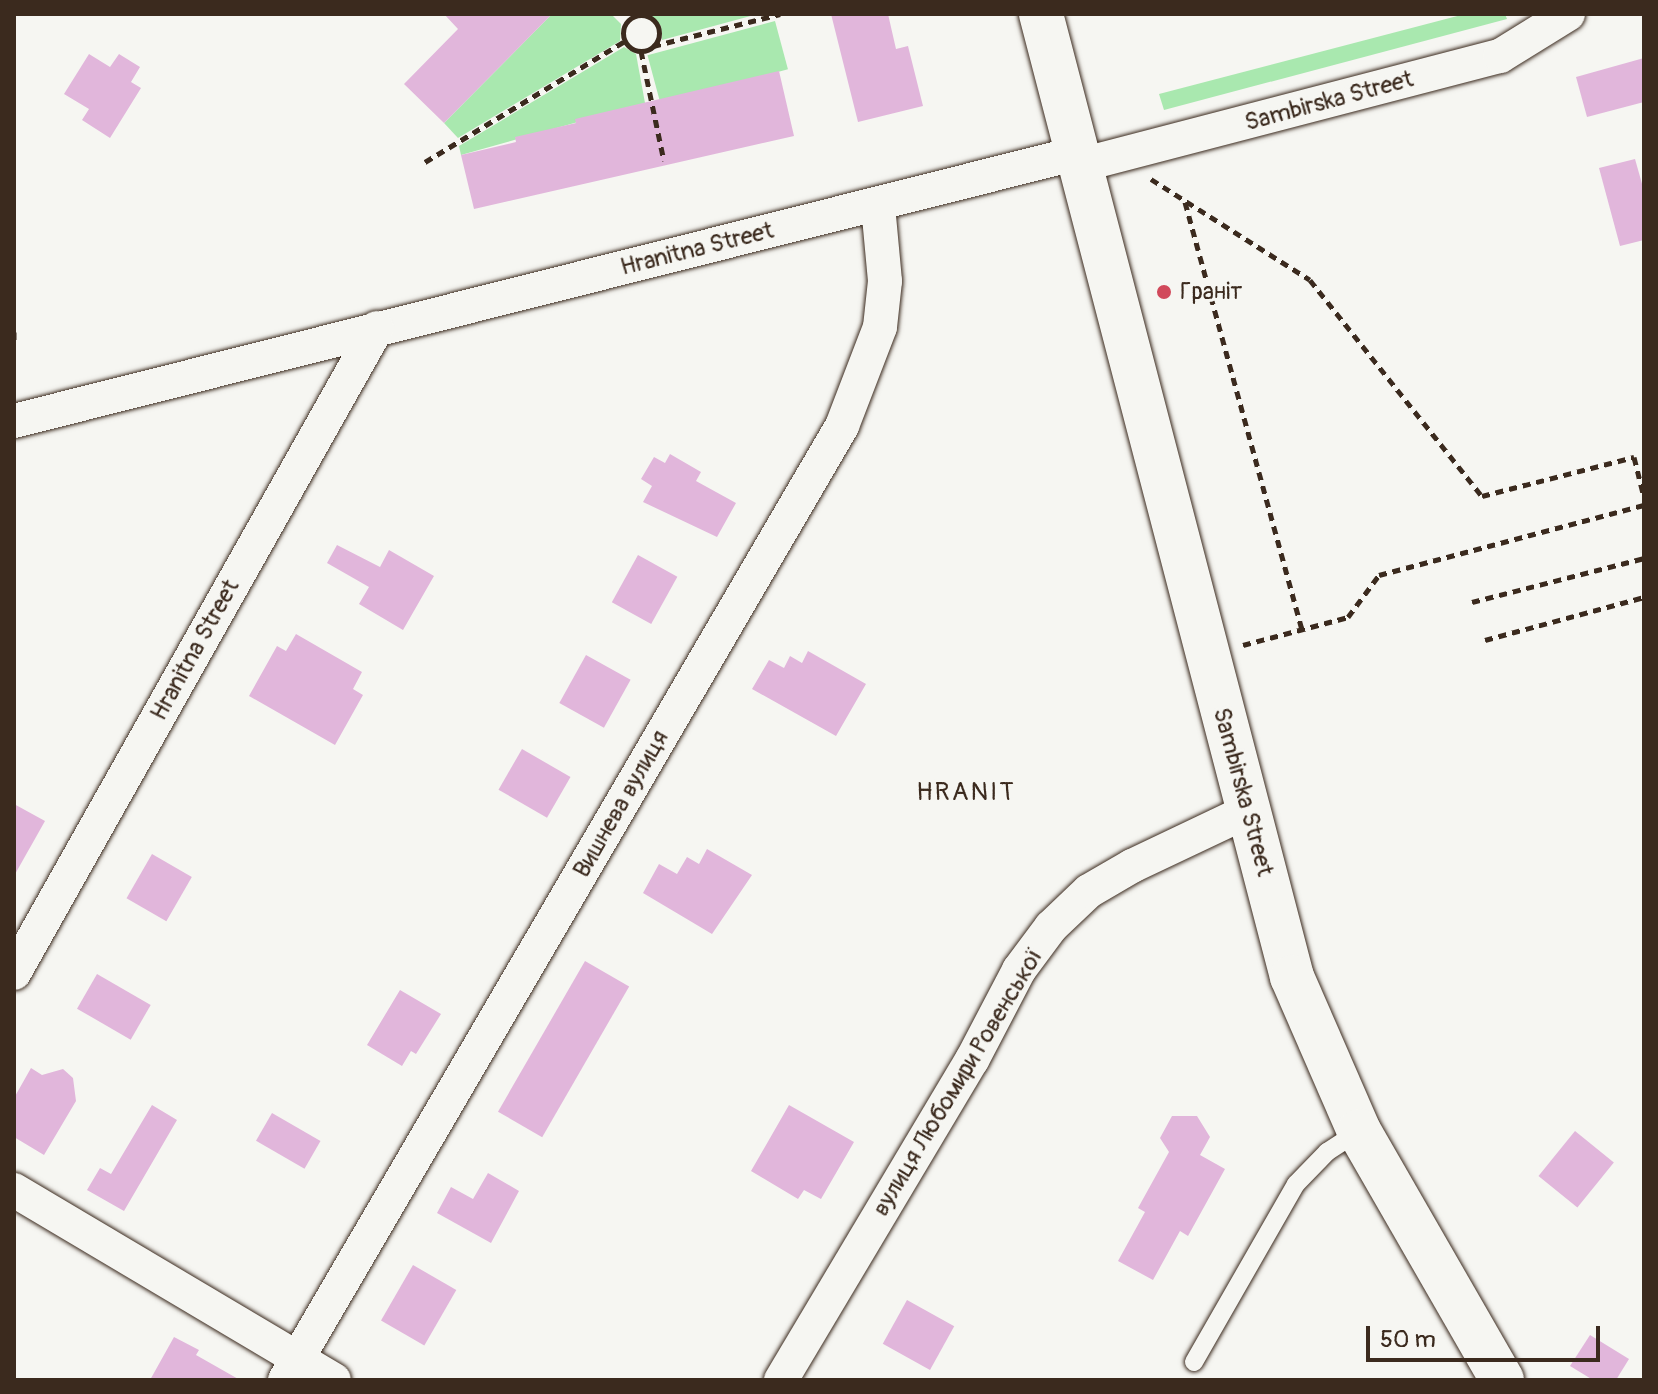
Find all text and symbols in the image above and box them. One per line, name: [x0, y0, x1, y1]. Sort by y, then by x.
street label: Sambirska Street: [1242, 65, 1416, 137]
street label: Hranitna Street: [617, 216, 777, 282]
place label: Граніт: [1180, 278, 1242, 306]
marker: Граніт: [1155, 283, 1173, 301]
street label: Hranitna Street: [144, 574, 246, 726]
street label: Sambirska Street: [1207, 705, 1279, 879]
street label: Вишнева вулиця: [567, 725, 675, 883]
district label: HRANIT: [916, 777, 1016, 809]
street label: вулиця Любомири Ровенської: [866, 943, 1050, 1221]
scale bar: [1370, 1310, 1604, 1360]
text: 50 m: [1380, 1325, 1436, 1354]

